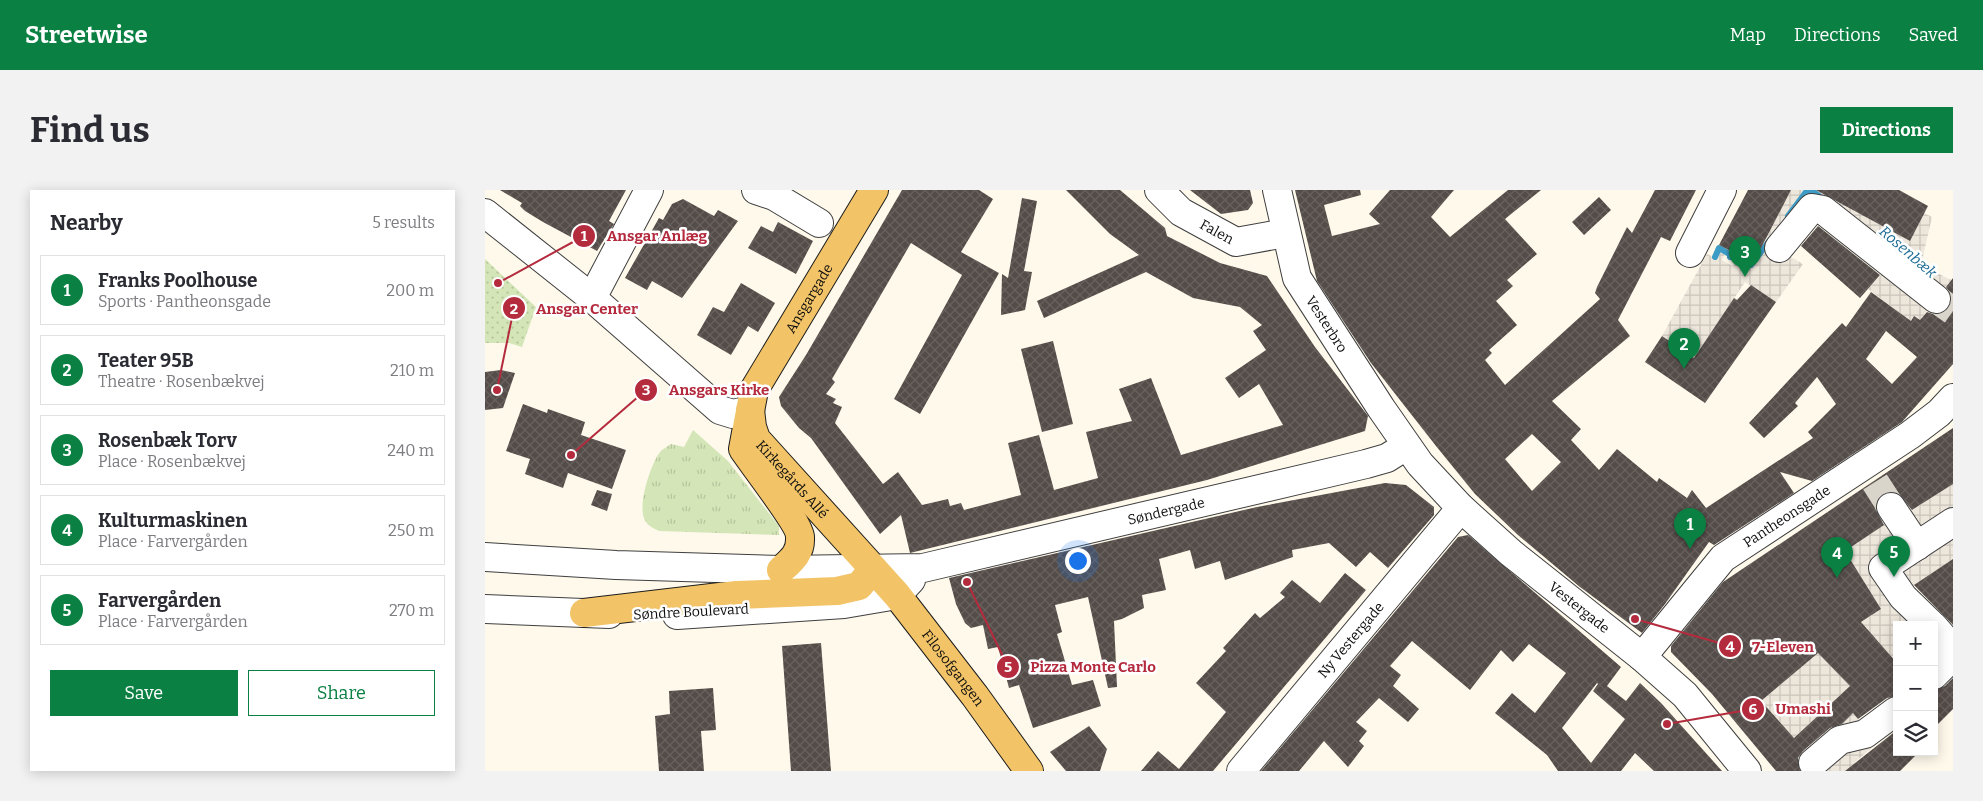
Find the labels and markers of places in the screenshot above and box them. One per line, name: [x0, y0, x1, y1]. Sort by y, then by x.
callout: Ansgar Anlæg: [571, 221, 717, 251]
pin: 3: [1729, 236, 1761, 277]
callout: Ansgar Center: [501, 293, 649, 323]
pin: 2: [1668, 328, 1700, 369]
callout: Ansgars Kirke: [634, 375, 779, 405]
pin: 1: [1674, 508, 1706, 549]
pin: 5: [1878, 536, 1910, 577]
pin: 4: [1821, 537, 1853, 578]
callout: 7-Eleven: [1717, 631, 1824, 661]
callout: Pizza Monte Carlo: [995, 652, 1166, 682]
callout: Umashi: [1741, 694, 1841, 724]

